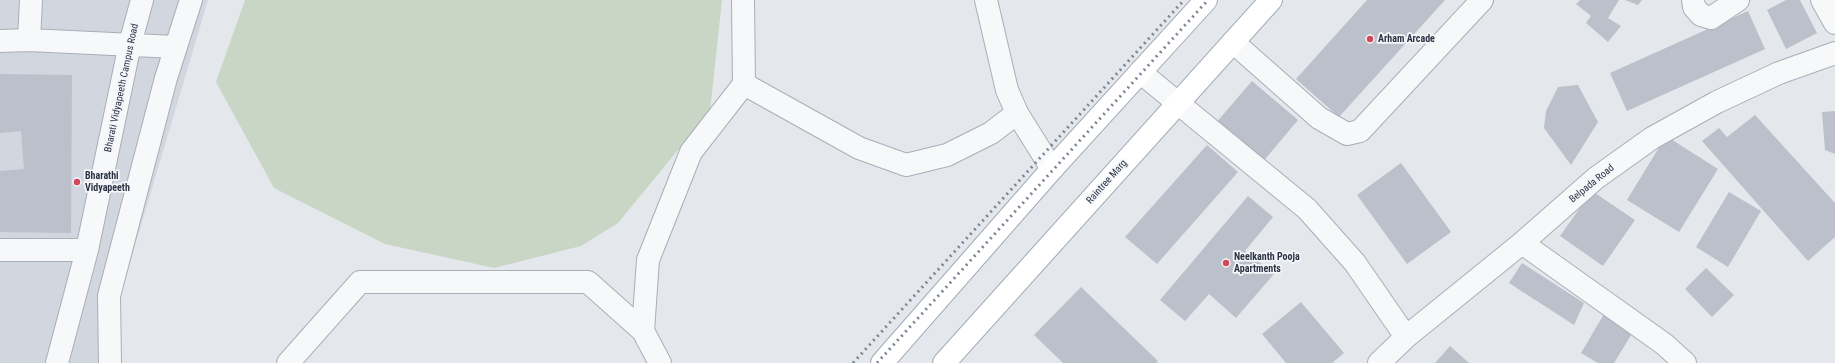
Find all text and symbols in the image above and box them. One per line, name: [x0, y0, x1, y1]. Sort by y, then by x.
street label: Bharati Vidyapeeth Campus Road: [103, 23, 141, 153]
place label: Arham Arcade: [1378, 33, 1435, 45]
marker: Arham Arcade: [1365, 34, 1375, 44]
street label: Raintree Marg: [1084, 158, 1130, 206]
street label: Belpada Road: [1567, 162, 1617, 206]
place label: Bharathi Vidyapeeth: [85, 170, 130, 194]
marker: Bharathi Vidyapeeth: [72, 177, 82, 187]
place label: Neelkanth Pooja Apartments: [1234, 251, 1300, 274]
marker: Neelkanth Pooja Apartments: [1221, 258, 1231, 268]

